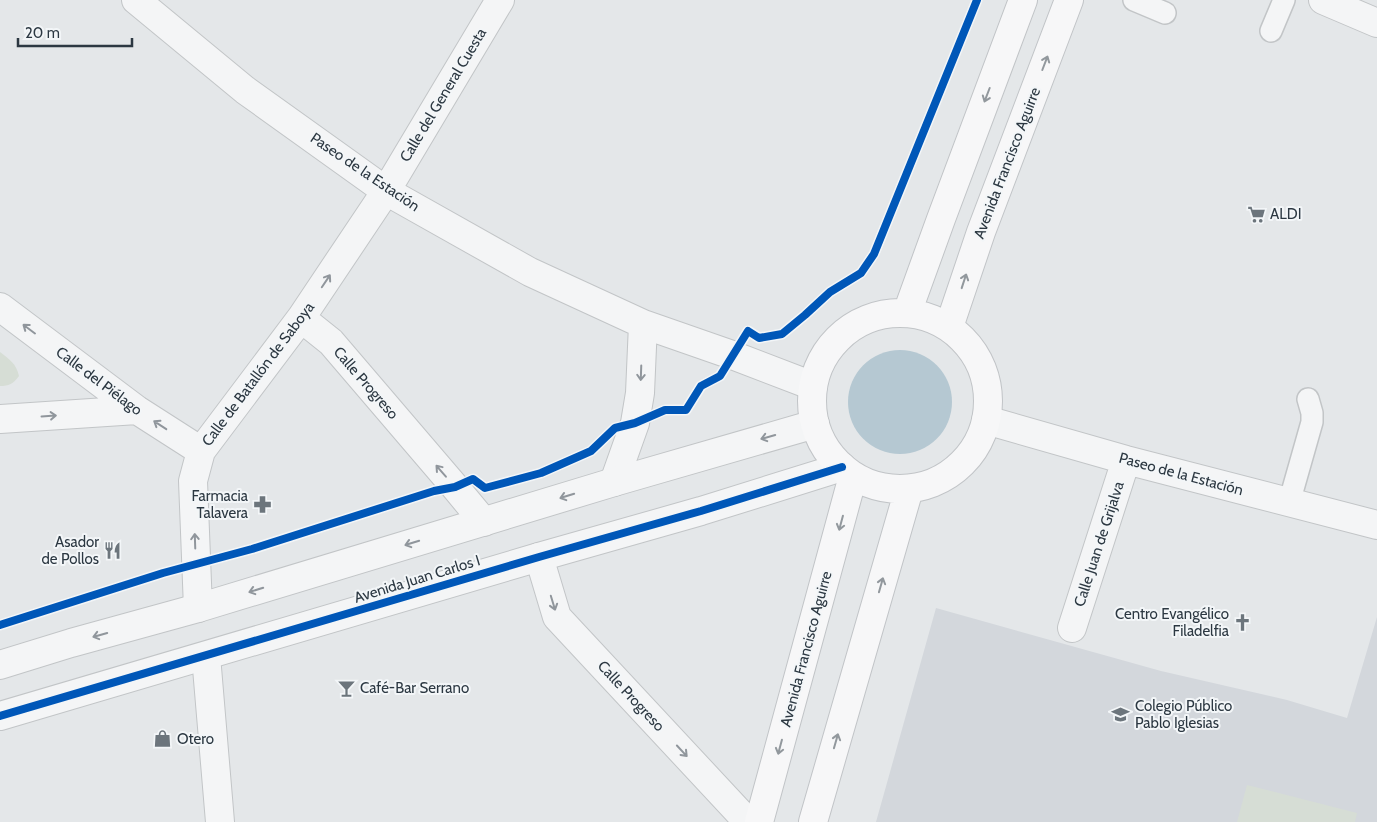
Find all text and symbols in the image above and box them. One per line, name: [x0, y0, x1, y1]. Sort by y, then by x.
scale bar: [18, 15, 131, 47]
text: 20 m: [25, 24, 60, 42]
street label: Calle del General Cuesta: [396, 24, 491, 165]
one-way arrow: [1041, 56, 1050, 71]
street label: Avenida Francisco Aguirre: [970, 85, 1044, 241]
one-way arrow: [982, 87, 991, 102]
street label: Paseo de la Estación: [307, 129, 423, 215]
supermarket icon: ALDI: [1246, 204, 1266, 224]
place label: ALDI: [1270, 205, 1302, 223]
one-way arrow: [960, 273, 970, 289]
one-way arrow: [321, 274, 331, 288]
street label: Calle de Batallón de Saboya: [198, 298, 319, 450]
one-way arrow: [22, 324, 36, 334]
street label: Calle del Piélago: [52, 343, 146, 419]
street label: Calle Progreso: [330, 343, 402, 423]
one-way arrow: [637, 364, 646, 380]
one-way arrow: [40, 411, 56, 420]
one-way arrow: [153, 420, 167, 430]
one-way arrow: [761, 433, 777, 443]
street label: Paseo de la Estación: [1117, 449, 1245, 499]
one-way arrow: [436, 464, 447, 477]
street label: Calle Juan de Grijalva: [1070, 478, 1128, 609]
place label: Farmacia Talavera: [192, 487, 249, 522]
one-way arrow: [560, 491, 576, 501]
pharmacy icon: Farmacia Talavera: [252, 495, 272, 515]
one-way arrow: [835, 514, 845, 530]
place label: Asador de Pollos: [42, 533, 99, 568]
one-way arrow: [191, 534, 200, 550]
one-way arrow: [404, 539, 420, 549]
restaurant icon: Asador de Pollos: [103, 541, 123, 561]
street label: Avenida Juan Carlos I: [352, 551, 482, 607]
street label: Avenida Francisco Aguirre: [777, 569, 836, 729]
one-way arrow: [877, 578, 886, 594]
one-way arrow: [249, 586, 265, 596]
one-way arrow: [549, 595, 559, 611]
place label: Centro Evangélico Filadelfia: [1115, 605, 1230, 640]
church icon: Centro Evangélico Filadelfia: [1233, 613, 1253, 633]
one-way arrow: [93, 631, 109, 640]
street label: Calle Progreso: [594, 657, 668, 735]
bar icon: Café-Bar Serrano: [336, 678, 356, 698]
place label: Café-Bar Serrano: [360, 679, 469, 697]
place label: Colegio Público Pablo Iglesias: [1135, 697, 1232, 732]
school or university icon: Colegio Público Pablo Iglesias: [1111, 705, 1131, 725]
shop icon: Otero: [153, 729, 173, 749]
place label: Otero: [177, 730, 214, 748]
one-way arrow: [832, 734, 842, 750]
one-way arrow: [774, 739, 784, 755]
one-way arrow: [676, 745, 688, 758]

